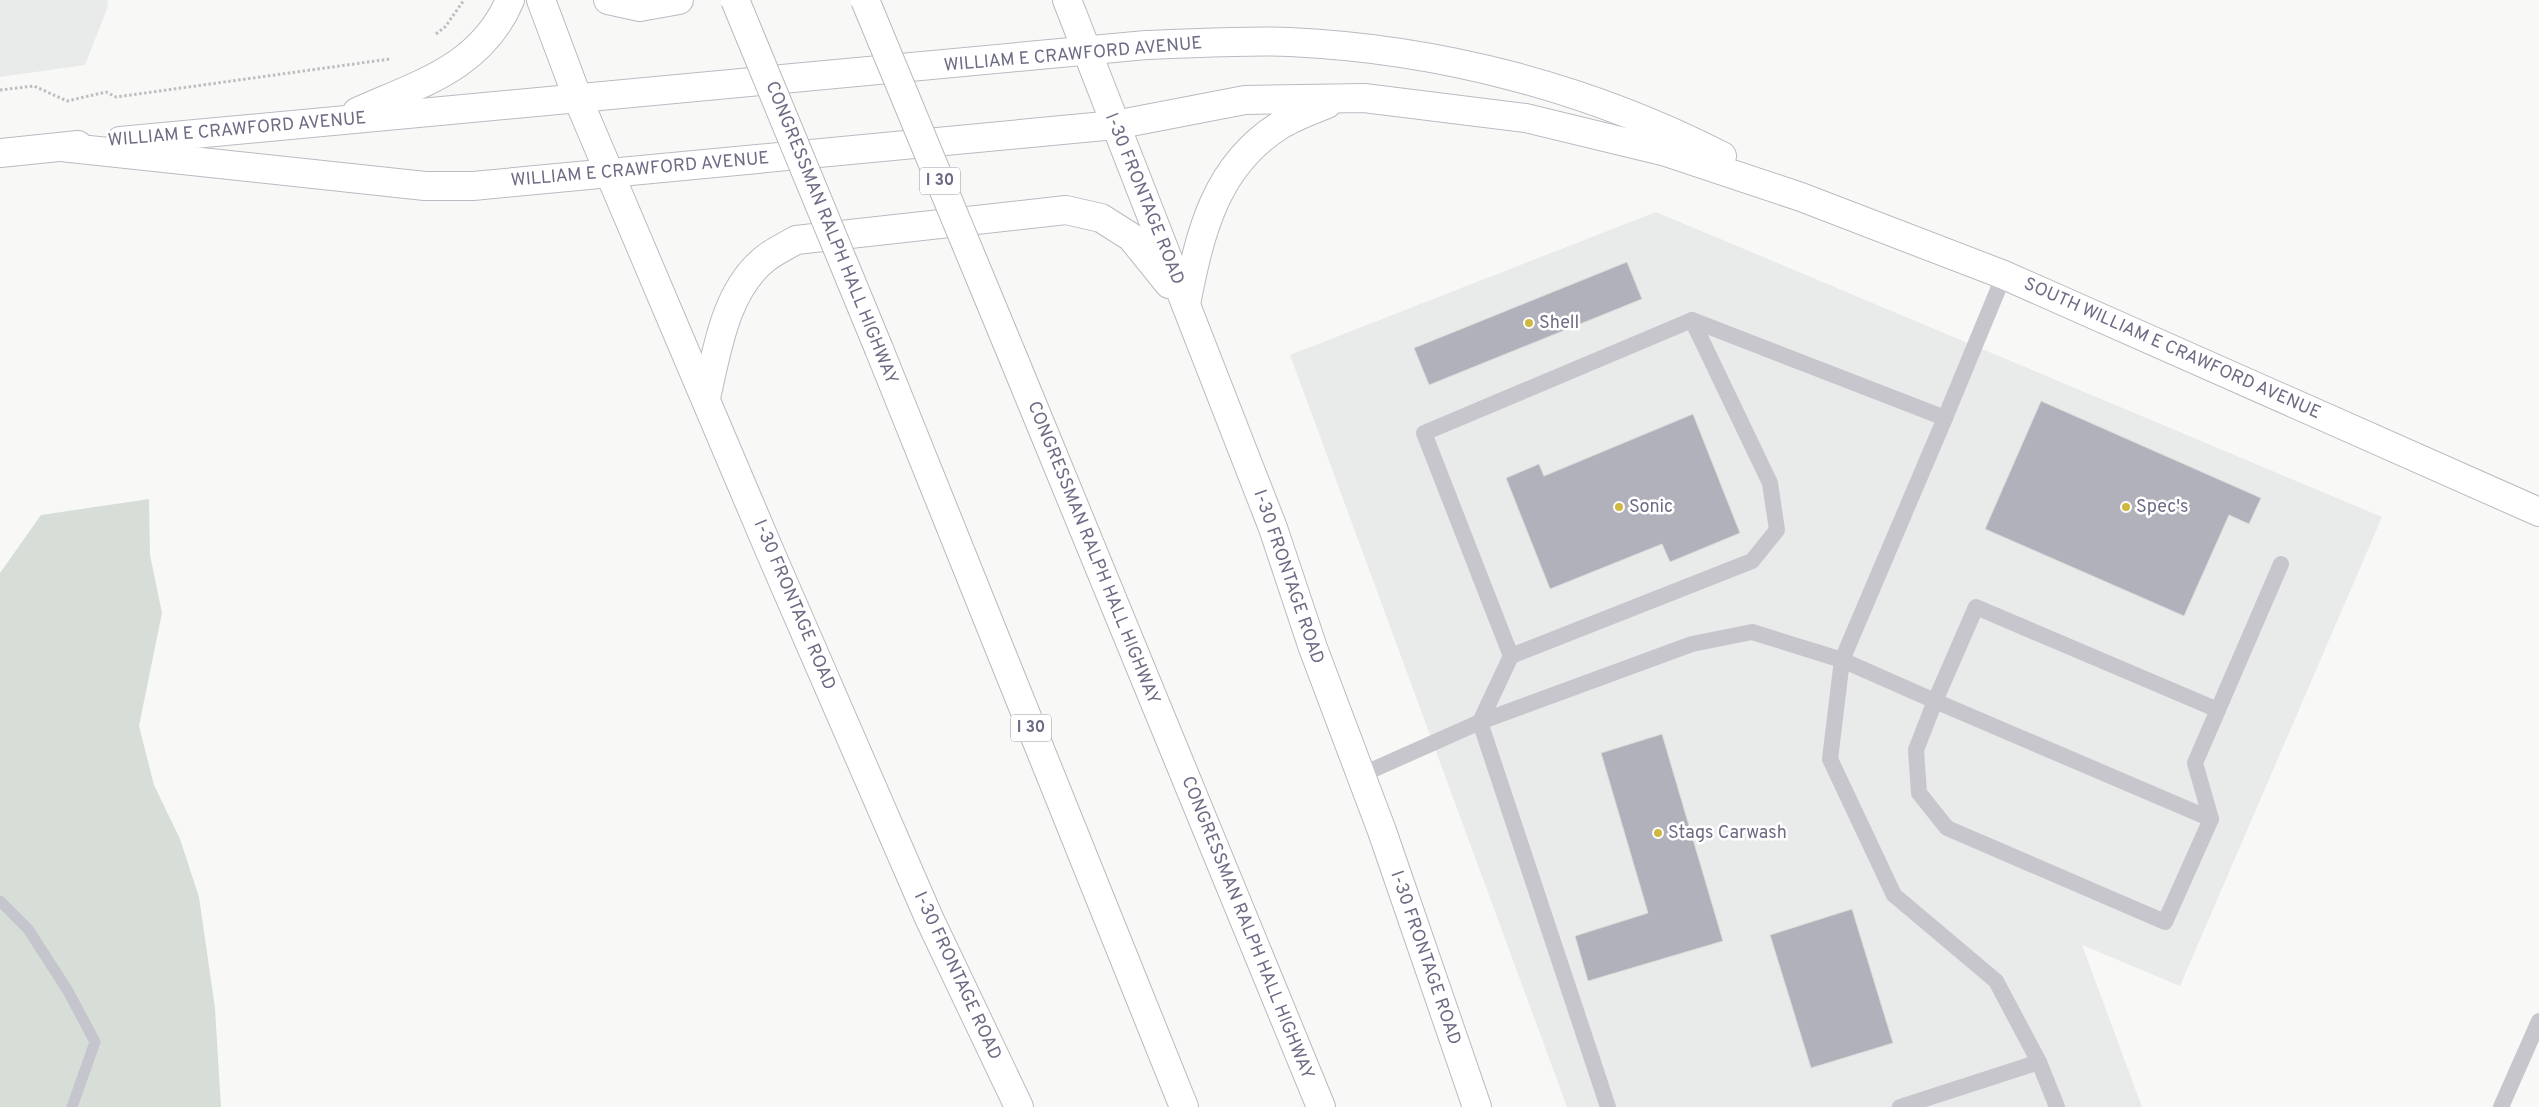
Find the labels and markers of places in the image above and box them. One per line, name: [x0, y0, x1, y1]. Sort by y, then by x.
place label: Shell: [1539, 312, 1579, 335]
marker: Shell: [1523, 317, 1535, 329]
place label: Sonic: [1629, 496, 1673, 519]
place label: Spec's: [2136, 496, 2189, 519]
marker: Sonic: [1613, 501, 1625, 513]
marker: Spec's: [2120, 501, 2132, 513]
place label: Stags Carwash: [1668, 822, 1787, 845]
marker: Stags Carwash: [1652, 827, 1664, 839]

